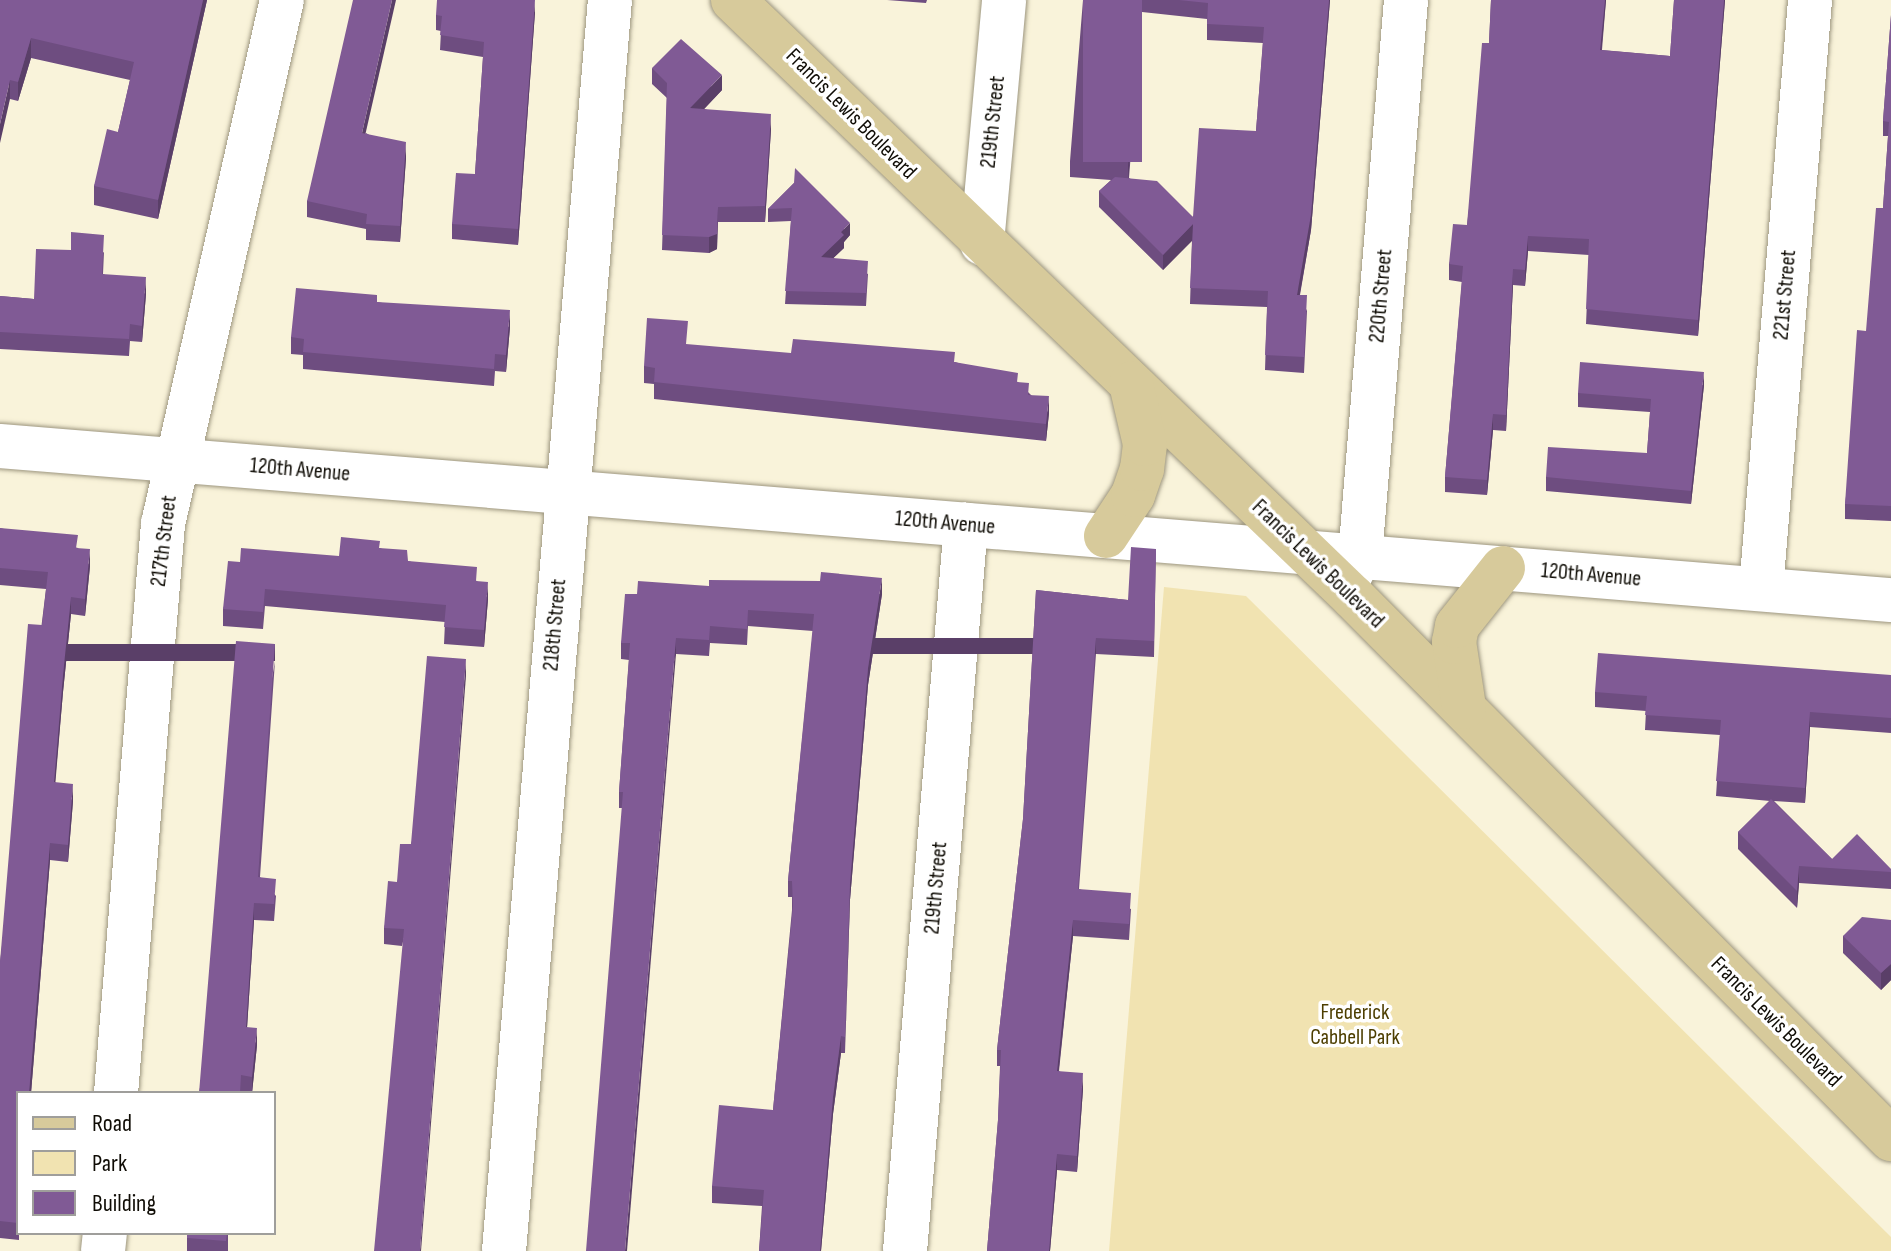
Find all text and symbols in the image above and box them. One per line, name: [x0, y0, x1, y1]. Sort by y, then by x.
street label: Francis Lewis Boulevard: [780, 43, 922, 185]
street label: 219th Street: [975, 74, 1011, 170]
street label: 220th Street: [1364, 248, 1398, 344]
street label: 221st Street: [1768, 249, 1802, 341]
street label: 120th Avenue: [249, 452, 351, 488]
street label: 217th Street: [145, 494, 183, 588]
street label: Francis Lewis Boulevard: [1246, 494, 1390, 634]
street label: 120th Avenue: [894, 505, 996, 541]
street label: 120th Avenue: [1540, 557, 1642, 593]
street label: 218th Street: [538, 578, 572, 672]
street label: 219th Street: [919, 841, 953, 935]
street label: Francis Lewis Boulevard: [1705, 951, 1847, 1093]
park label: Frederick Cabbell Park: [1310, 999, 1400, 1050]
legend: [16, 1091, 276, 1235]
text: Road: [92, 1109, 132, 1138]
text: Park: [92, 1149, 127, 1178]
text: Building: [92, 1189, 156, 1218]

